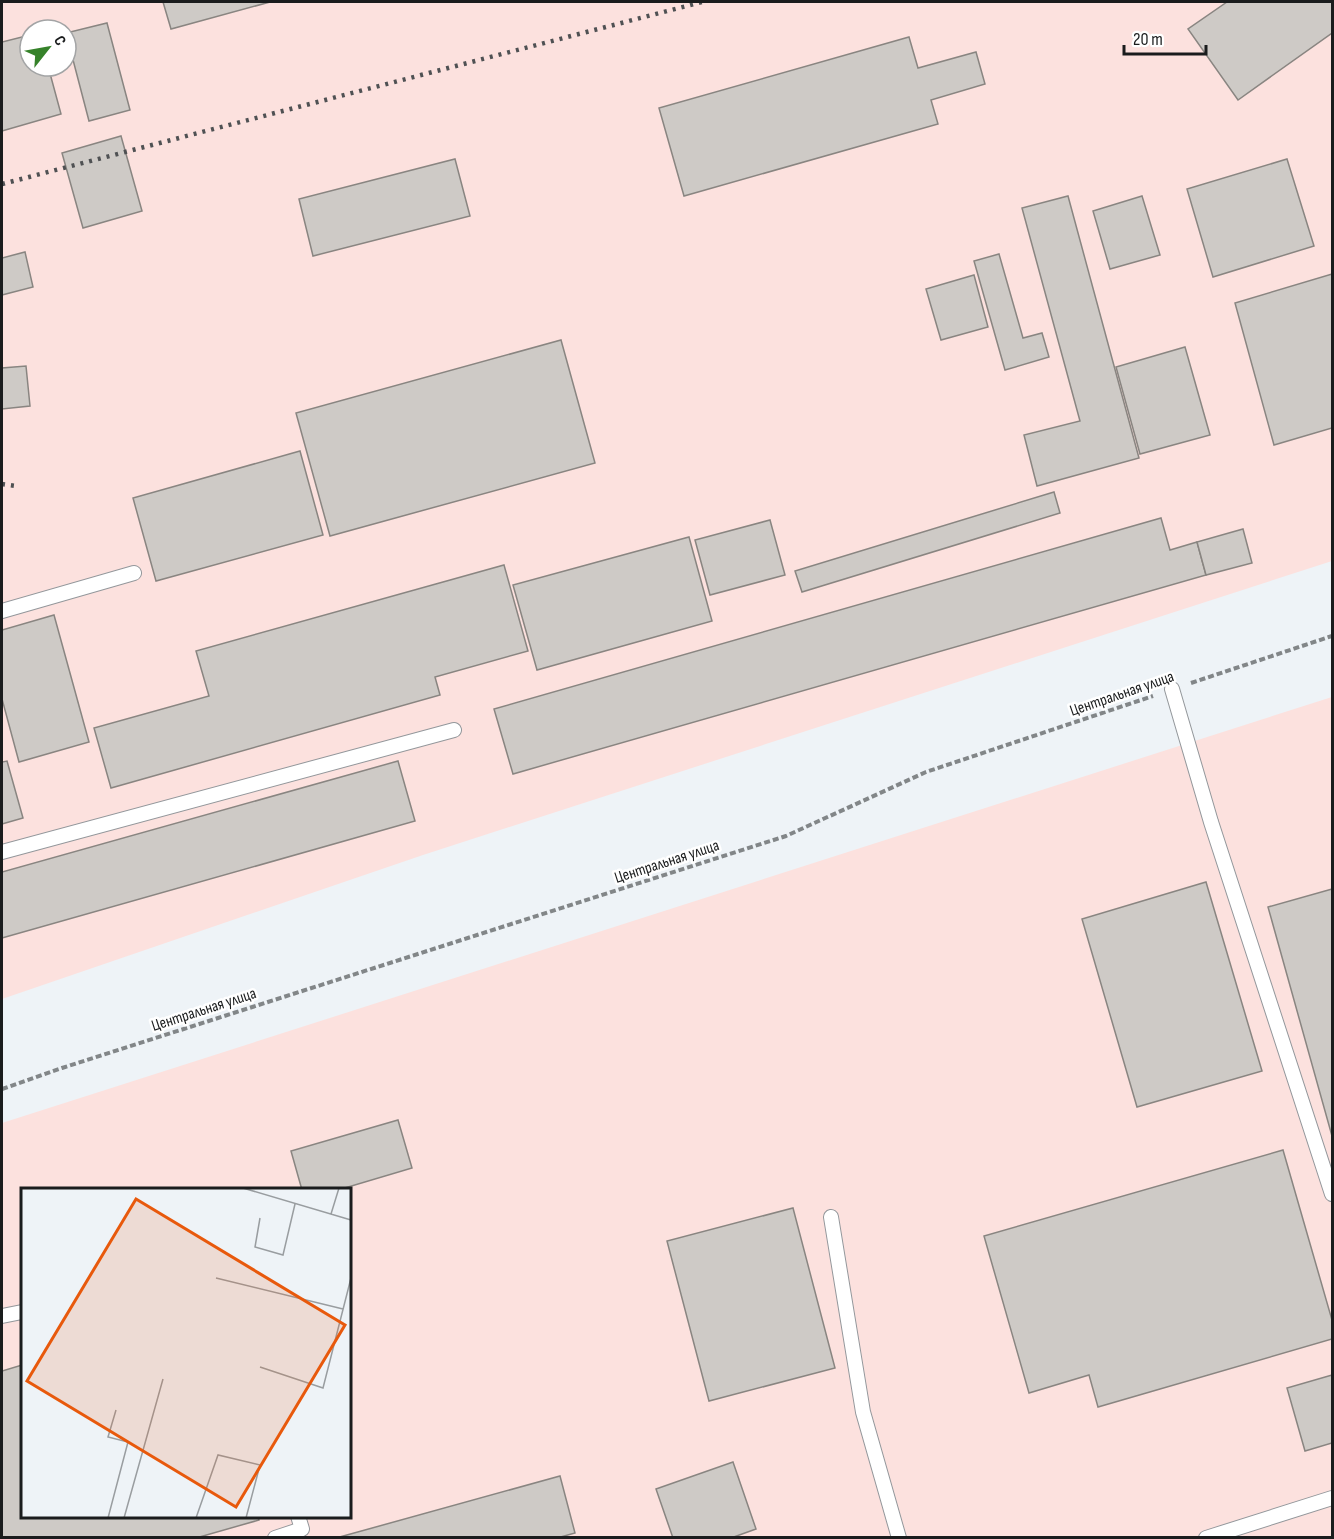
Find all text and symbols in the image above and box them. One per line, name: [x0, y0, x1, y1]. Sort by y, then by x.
north arrow: [18, 18, 78, 78]
scale bar: [1124, 18, 1206, 56]
text: 20 m: [1133, 29, 1163, 50]
text: С: [49, 33, 70, 49]
street label: Центральная улица: [1067, 667, 1177, 721]
street label: Центральная улица: [612, 836, 722, 888]
street label: Центральная улица: [149, 984, 259, 1036]
inset map: [21, 1188, 351, 1518]

